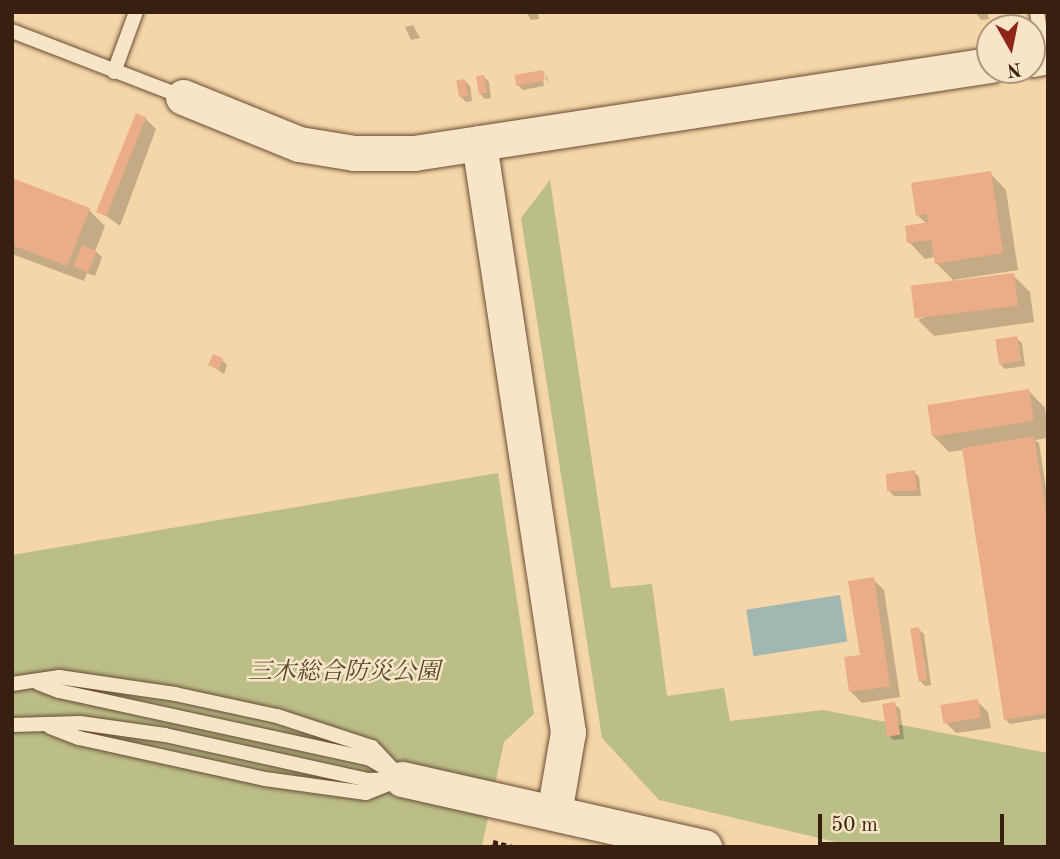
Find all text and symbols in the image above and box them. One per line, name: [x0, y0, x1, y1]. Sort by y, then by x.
north arrow: [976, 14, 1046, 84]
text: N: [1005, 58, 1023, 79]
park label: 三木総合防災公園: [248, 660, 440, 688]
scale bar: [822, 800, 1007, 844]
text: 50 m: [831, 815, 878, 836]

